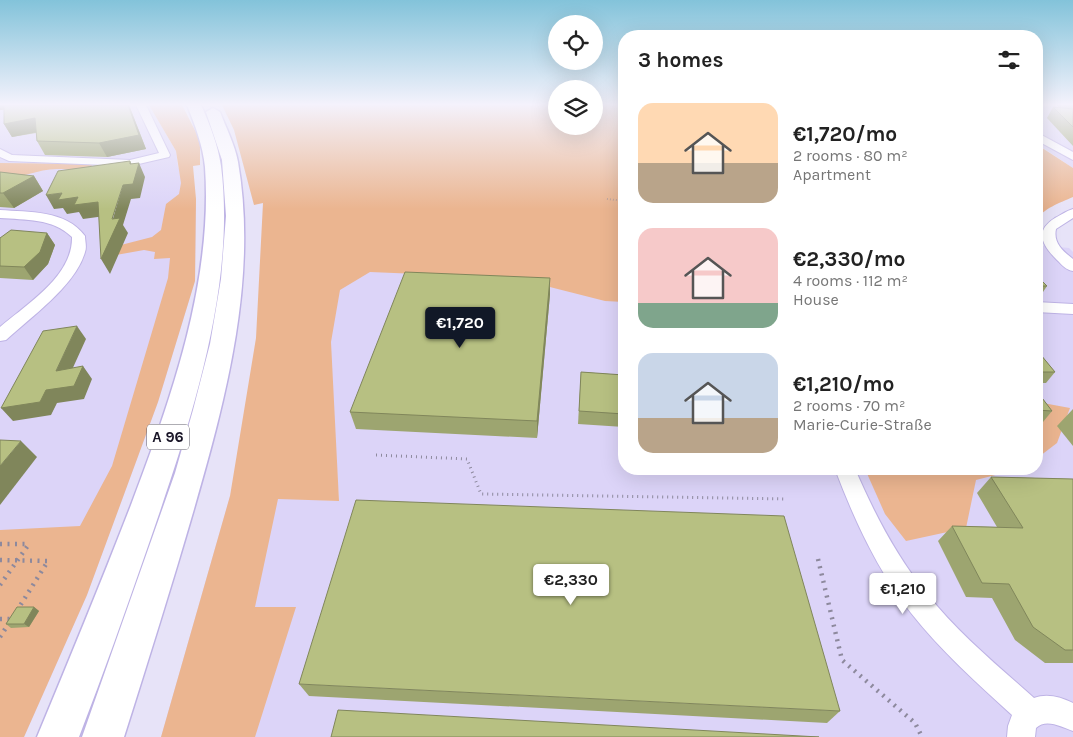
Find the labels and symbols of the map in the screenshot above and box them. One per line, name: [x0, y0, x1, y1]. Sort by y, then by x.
pin: €1,720: [419, 306, 501, 349]
road number: A 96: [147, 424, 189, 450]
pin: €2,330: [530, 564, 612, 606]
pin: €1,210: [862, 572, 944, 615]

